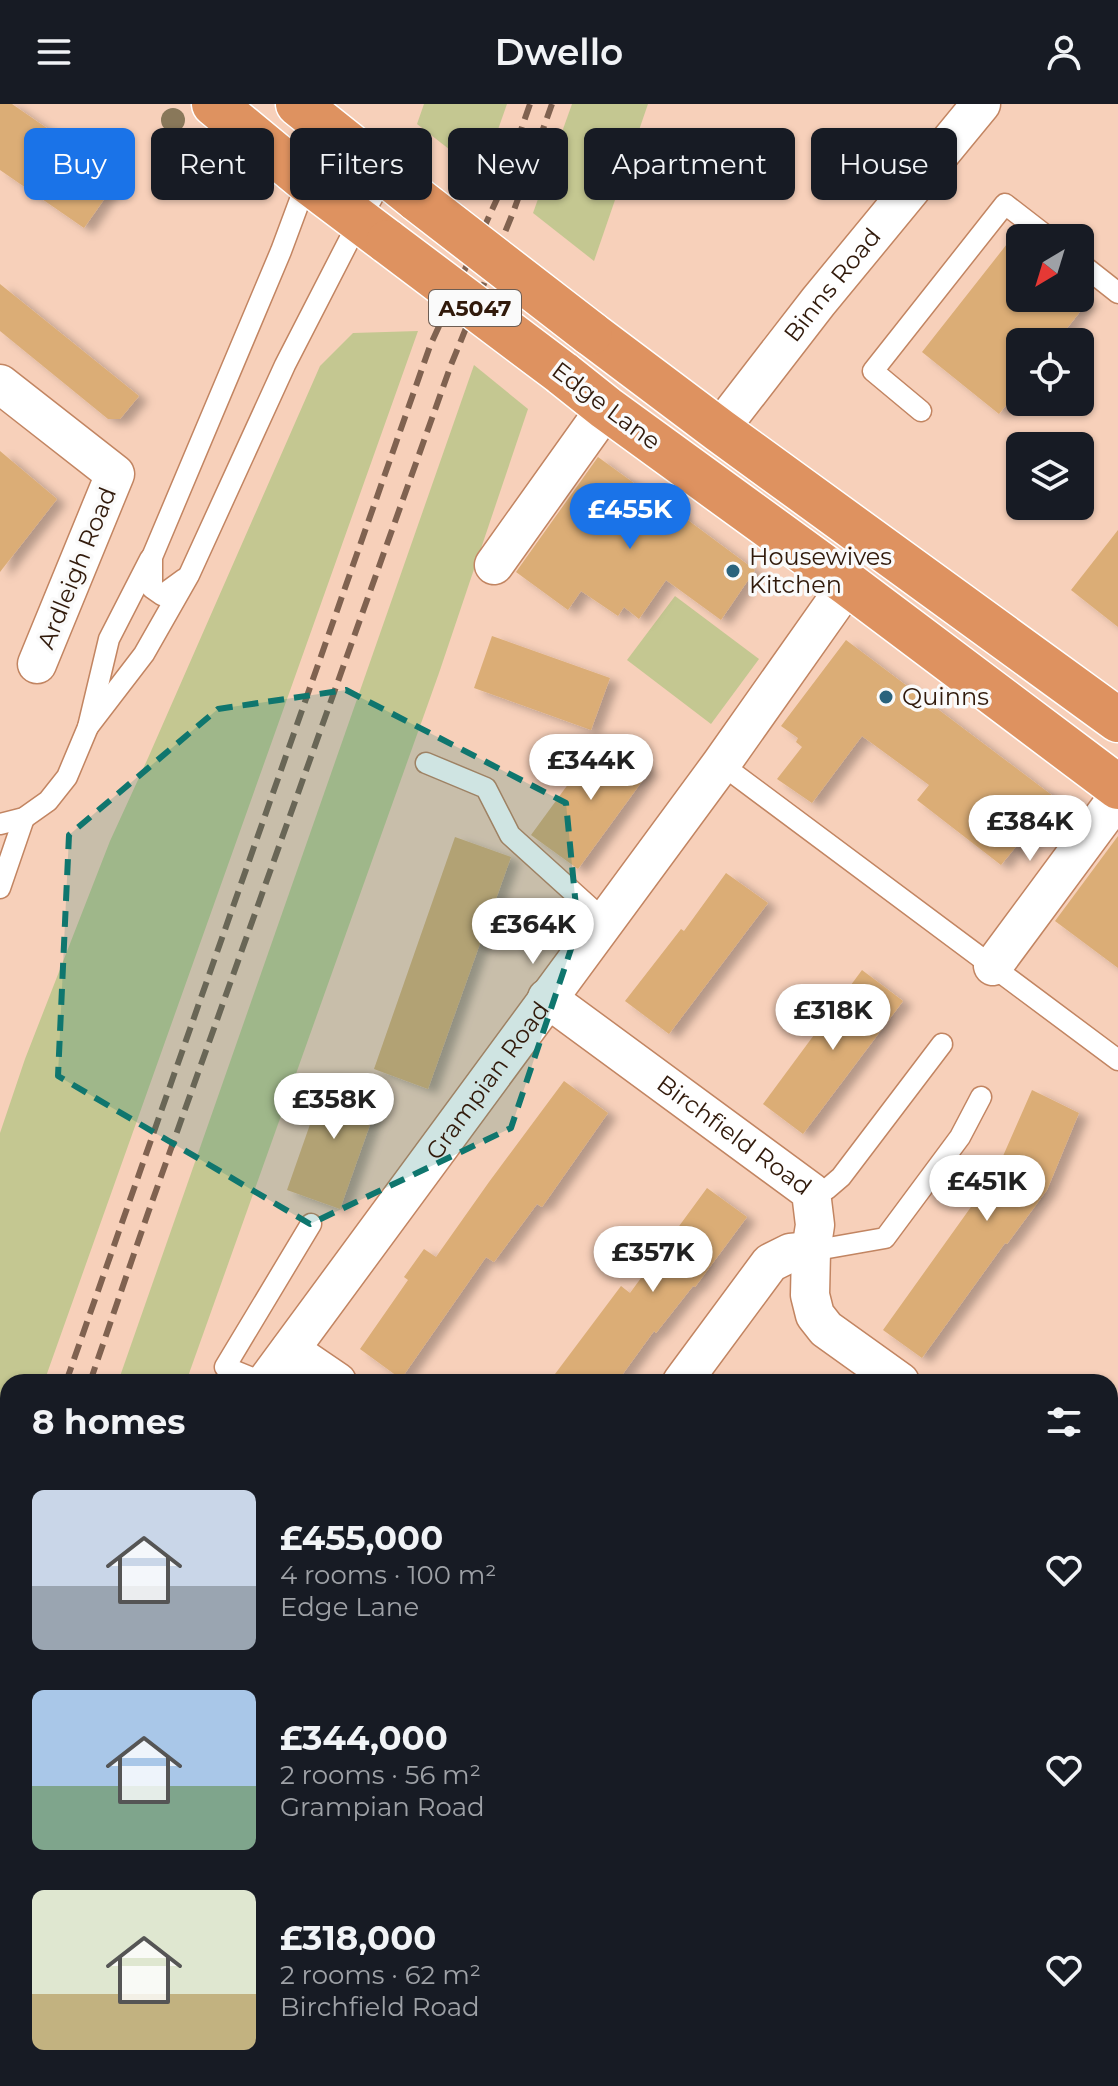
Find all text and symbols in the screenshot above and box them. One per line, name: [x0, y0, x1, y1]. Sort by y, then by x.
icon: menu: [32, 30, 76, 74]
text: Dwello: [495, 30, 623, 74]
icon: person: [1042, 30, 1086, 74]
chip: Buy: [24, 128, 135, 200]
chip: Rent: [151, 128, 274, 200]
chip: Filters: [290, 128, 432, 200]
chip: New: [448, 128, 568, 200]
chip: Apartment: [584, 128, 795, 200]
chip: House: [811, 128, 957, 200]
street label: Binns Road: [778, 222, 887, 348]
north arrow: [1006, 224, 1094, 312]
map controls: [1006, 224, 1094, 520]
road number: A5047: [429, 290, 521, 326]
button: locate: [1006, 328, 1094, 416]
street label: Edge Lane: [546, 355, 666, 456]
button: layers: [1006, 432, 1094, 520]
street label: Ardleigh Road: [31, 483, 122, 653]
pin: £455K: [574, 483, 686, 551]
text: £455K: [588, 493, 672, 525]
place label: Housewives Kitchen: [749, 542, 892, 599]
marker: Housewives Kitchen: [724, 562, 742, 580]
place label: Quinns: [902, 682, 989, 711]
marker: Quinns: [877, 688, 895, 706]
pin: £344K: [535, 734, 647, 802]
text: £344K: [547, 744, 635, 776]
pin: £384K: [974, 795, 1086, 863]
text: £384K: [987, 805, 1073, 837]
pin: £364K: [477, 898, 589, 966]
text: £364K: [490, 908, 576, 940]
pin: £318K: [777, 984, 889, 1052]
text: £318K: [793, 994, 873, 1026]
street label: Grampian Road: [420, 996, 555, 1165]
street label: Birchfield Road: [651, 1069, 817, 1201]
pin: £358K: [278, 1073, 390, 1141]
text: £358K: [292, 1083, 376, 1115]
pin: £451K: [931, 1155, 1043, 1223]
text: £451K: [947, 1165, 1027, 1197]
pin: £357K: [597, 1226, 709, 1294]
text: £357K: [612, 1236, 694, 1268]
icon: filters: [1042, 1400, 1086, 1444]
text: 8 homes: [32, 1401, 185, 1443]
text: £455,000: [280, 1517, 443, 1559]
icon: home: [96, 1522, 192, 1618]
icon: heart: [1042, 1548, 1086, 1592]
text: 4 rooms · 100 m²: [280, 1559, 497, 1591]
text: Edge Lane: [280, 1591, 419, 1623]
text: £344,000: [280, 1717, 448, 1759]
icon: home: [96, 1722, 192, 1818]
icon: heart: [1042, 1748, 1086, 1792]
text: 2 rooms · 56 m²: [280, 1759, 481, 1791]
text: Grampian Road: [280, 1791, 485, 1823]
text: £318,000: [280, 1917, 436, 1959]
icon: home: [96, 1922, 192, 2018]
icon: heart: [1042, 1948, 1086, 1992]
text: 2 rooms · 62 m²: [280, 1959, 481, 1991]
text: Birchfield Road: [280, 1991, 480, 2023]

